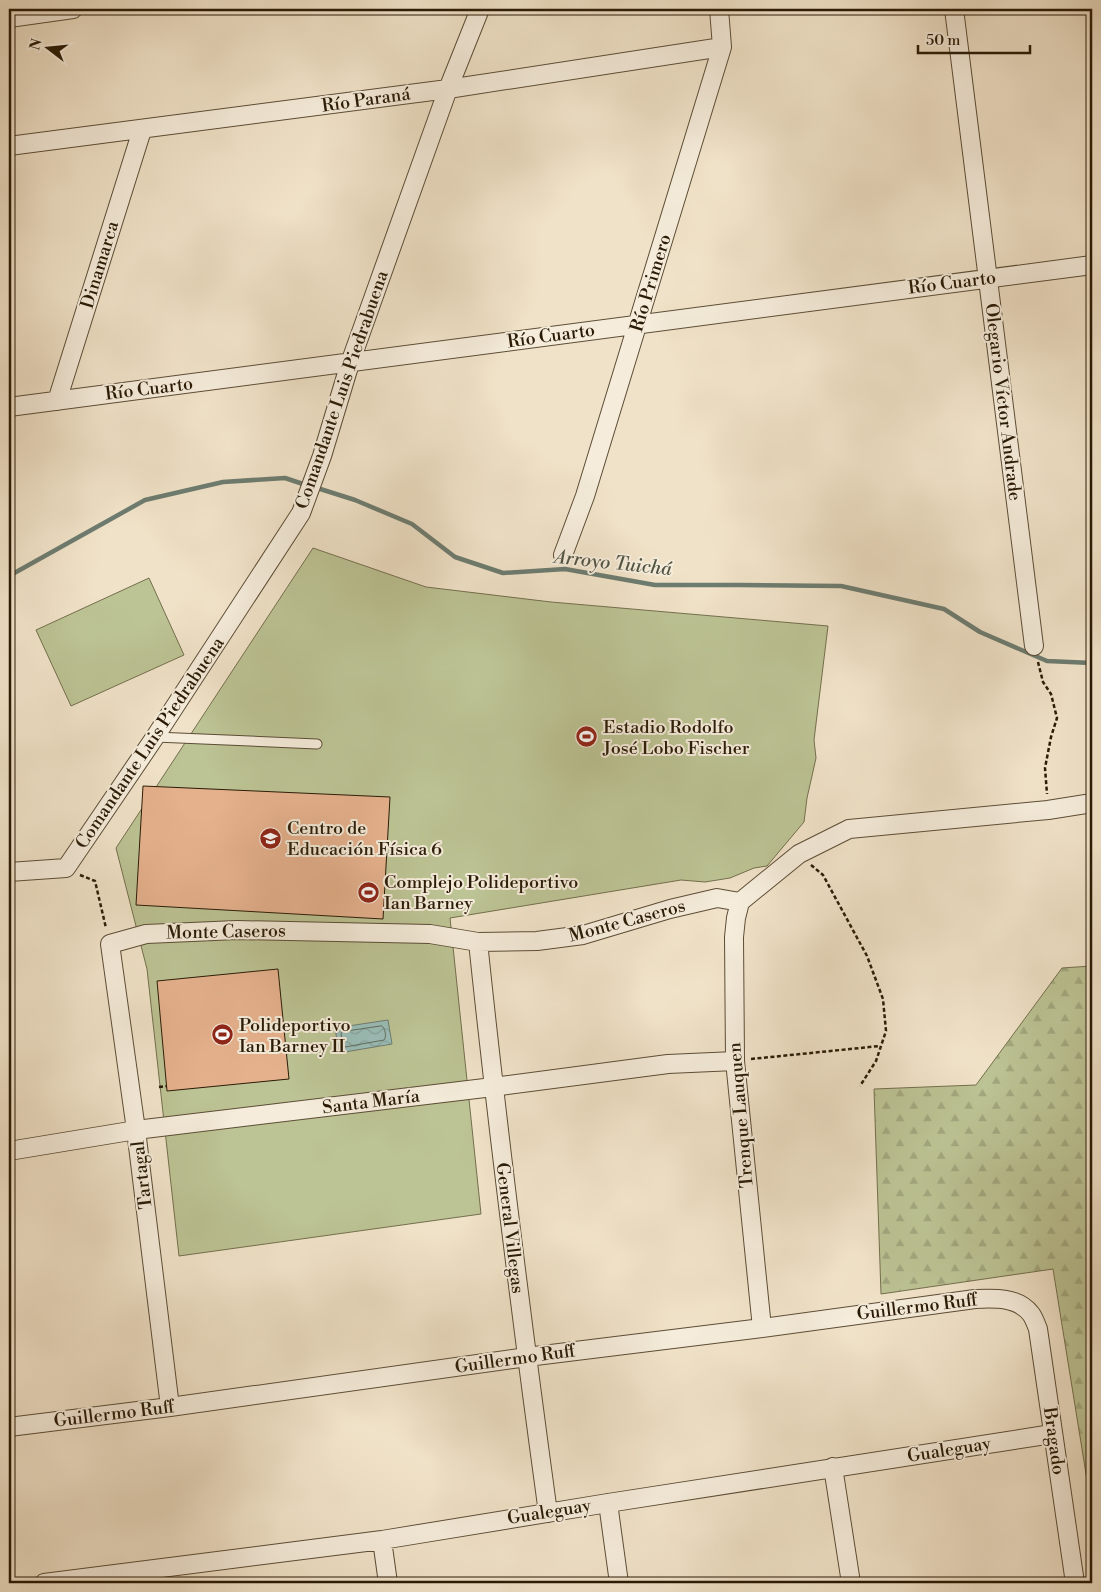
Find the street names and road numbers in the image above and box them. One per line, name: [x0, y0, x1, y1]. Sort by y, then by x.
street label: Río Paraná: [320, 82, 413, 118]
street label: Dinamarca: [76, 218, 124, 312]
street label: Río Primero: [625, 231, 677, 335]
street label: Río Cuarto: [907, 266, 997, 300]
street label: Comandante Luis Piedrabuena: [290, 267, 394, 512]
street label: Olegario Víctor Andrade: [979, 302, 1027, 502]
street label: Río Cuarto: [506, 318, 596, 354]
street label: Río Cuarto: [104, 372, 194, 406]
street label: Comandante Luis Piedrabuena: [70, 632, 230, 853]
street label: Monte Caseros: [566, 894, 688, 948]
street label: Monte Caseros: [166, 919, 286, 945]
street label: Trenque Lauquen: [723, 1041, 759, 1189]
street label: Santa María: [321, 1085, 422, 1119]
street label: Tartagal: [126, 1139, 158, 1210]
street label: General Villegas: [491, 1161, 529, 1295]
street label: Guillermo Ruff: [855, 1288, 980, 1326]
street label: Guillermo Ruff: [453, 1339, 578, 1379]
street label: Guillermo Ruff: [52, 1395, 177, 1433]
street label: Bragado: [1038, 1405, 1070, 1476]
street label: Gualeguay: [906, 1432, 993, 1468]
street label: Gualeguay: [506, 1494, 593, 1530]

